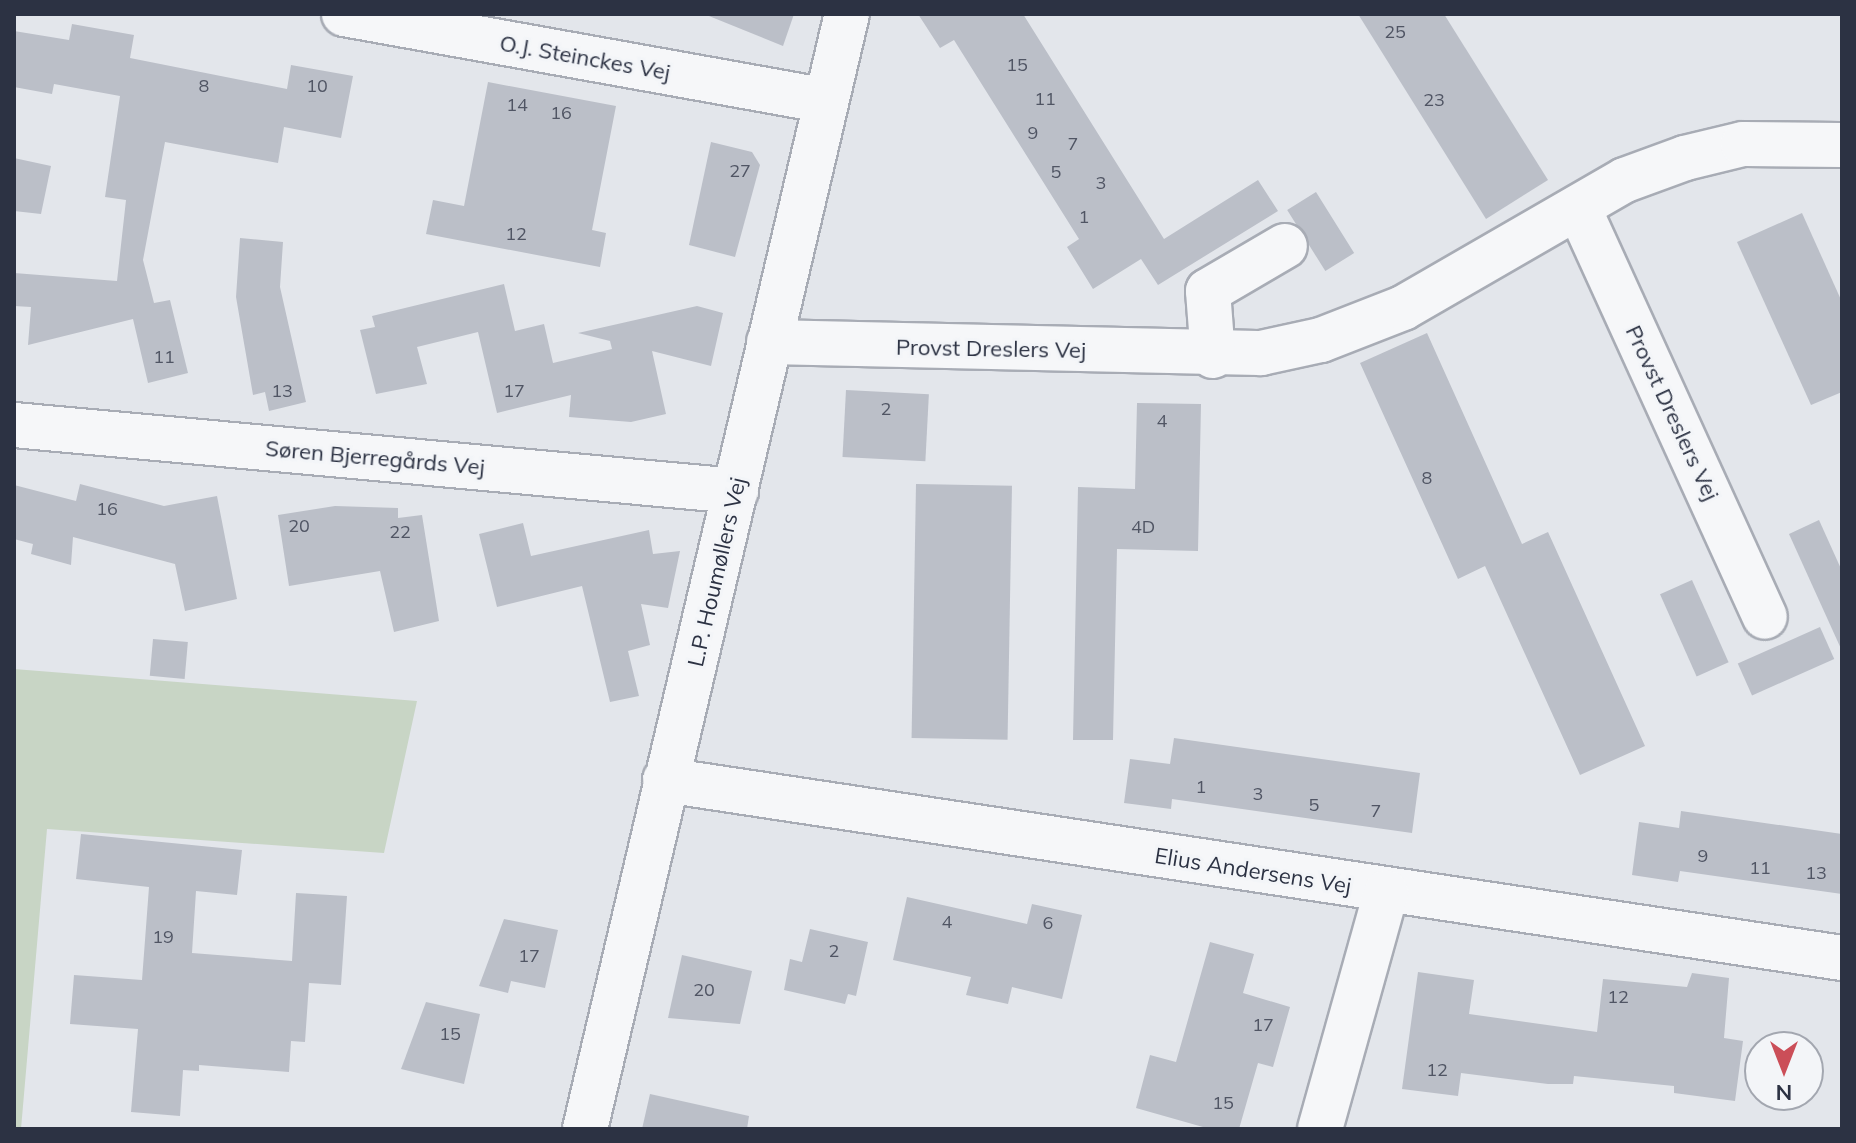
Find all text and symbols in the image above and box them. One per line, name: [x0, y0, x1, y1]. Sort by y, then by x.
house number: 25: [1384, 21, 1406, 43]
street label: O.J. Steinckes Vej: [498, 30, 672, 86]
house number: 15: [1006, 54, 1028, 76]
house number: 8: [199, 75, 209, 97]
house number: 10: [306, 75, 328, 97]
house number: 11: [1034, 88, 1056, 110]
house number: 23: [1423, 89, 1445, 111]
house number: 14: [506, 94, 528, 116]
house number: 16: [550, 102, 572, 124]
house number: 9: [1028, 122, 1038, 144]
house number: 7: [1068, 133, 1078, 155]
house number: 27: [729, 160, 751, 182]
house number: 5: [1051, 161, 1061, 183]
house number: 3: [1096, 172, 1106, 194]
house number: 1: [1079, 206, 1089, 228]
house number: 12: [505, 223, 527, 245]
street label: Provst Dreslers Vej: [1620, 321, 1724, 505]
street label: Provst Dreslers Vej: [896, 334, 1086, 364]
house number: 11: [153, 346, 175, 368]
house number: 13: [271, 380, 293, 402]
house number: 17: [503, 380, 525, 402]
house number: 2: [881, 398, 891, 420]
house number: 4: [1157, 410, 1167, 432]
street label: Søren Bjerregårds Vej: [264, 435, 486, 481]
house number: 8: [1422, 467, 1432, 489]
street label: L.P. Houmøllers Vej: [682, 475, 752, 669]
house number: 16: [96, 498, 118, 520]
house number: 20: [288, 515, 310, 537]
house number: 4D: [1131, 516, 1155, 538]
house number: 22: [389, 521, 411, 543]
house number: 1: [1196, 776, 1206, 798]
house number: 3: [1253, 783, 1263, 805]
house number: 5: [1309, 794, 1319, 816]
house number: 7: [1371, 800, 1381, 822]
street label: Elius Andersens Vej: [1153, 842, 1353, 900]
house number: 9: [1698, 845, 1708, 867]
house number: 11: [1749, 857, 1771, 879]
house number: 13: [1805, 862, 1827, 884]
house number: 4: [942, 911, 952, 933]
house number: 6: [1043, 912, 1053, 934]
house number: 19: [152, 926, 174, 948]
house number: 2: [829, 940, 839, 962]
house number: 17: [518, 945, 540, 967]
house number: 20: [693, 979, 715, 1001]
house number: 12: [1607, 986, 1629, 1008]
house number: 17: [1252, 1014, 1274, 1036]
house number: 15: [439, 1023, 461, 1045]
north arrow: [1744, 1031, 1824, 1111]
house number: 12: [1426, 1059, 1448, 1081]
text: N: [1776, 1079, 1792, 1107]
house number: 15: [1212, 1092, 1234, 1114]

